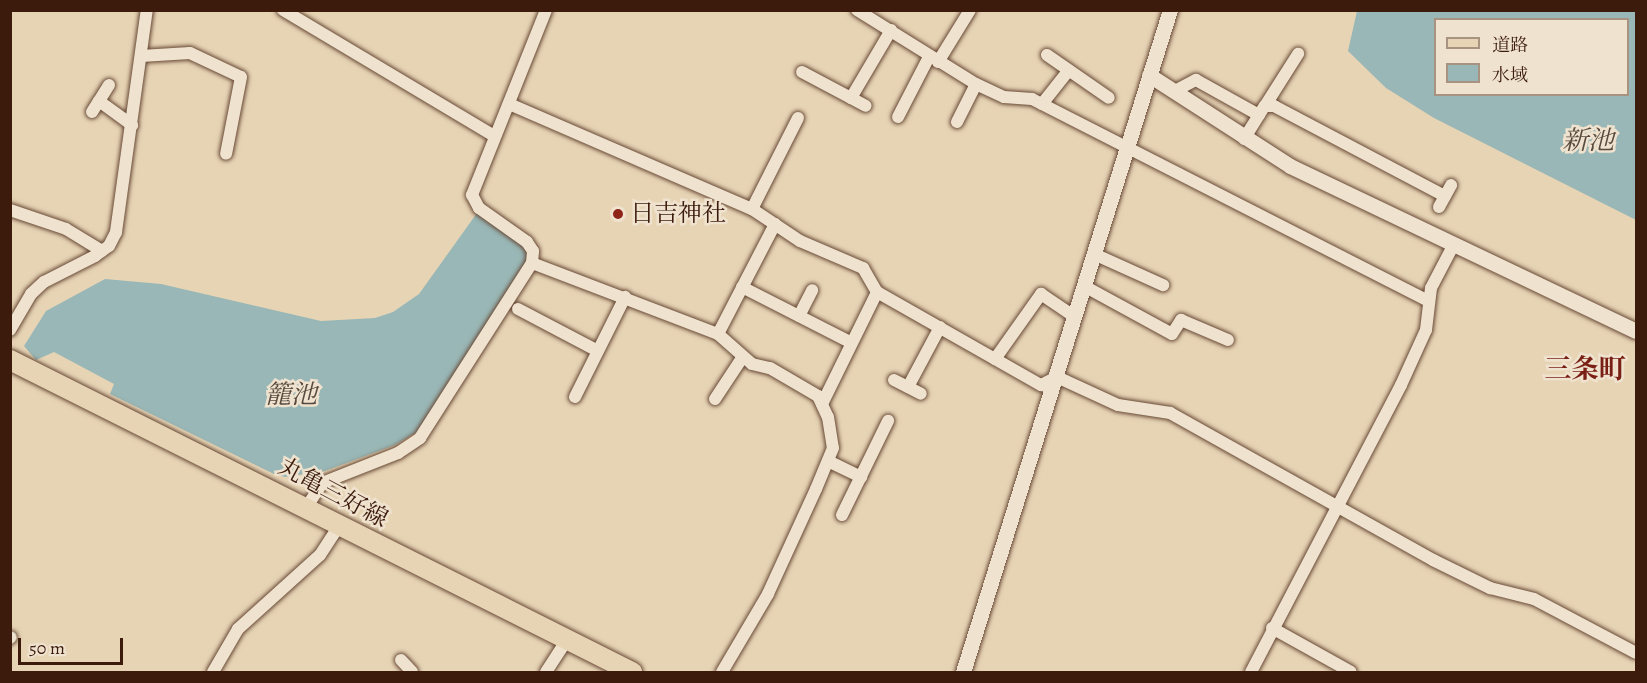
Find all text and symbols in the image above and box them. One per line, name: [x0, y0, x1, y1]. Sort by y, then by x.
legend: [1434, 18, 1629, 96]
text: 道路: [1492, 33, 1528, 57]
text: 水域: [1492, 63, 1528, 87]
water label: 新池: [1562, 125, 1614, 157]
place label: 日吉神社: [630, 200, 726, 228]
marker: 日吉神社: [611, 207, 625, 221]
district label: 三条町: [1545, 354, 1625, 386]
water label: 籠池: [265, 379, 317, 411]
street label: 丸亀三好線: [273, 452, 393, 534]
scale bar: [21, 626, 126, 664]
text: 50 m: [29, 636, 65, 660]

